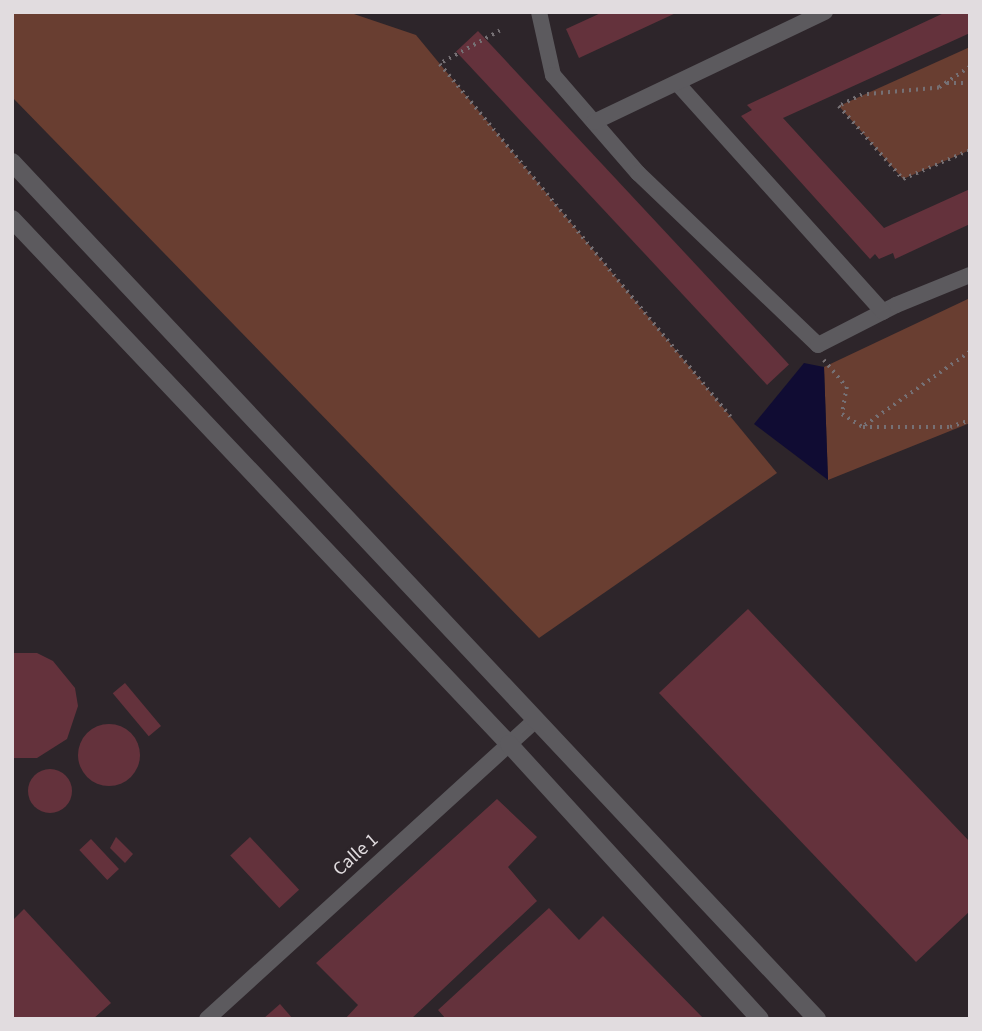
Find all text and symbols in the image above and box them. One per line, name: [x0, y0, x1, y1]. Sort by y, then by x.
street label: Calle 1: [329, 829, 383, 881]

